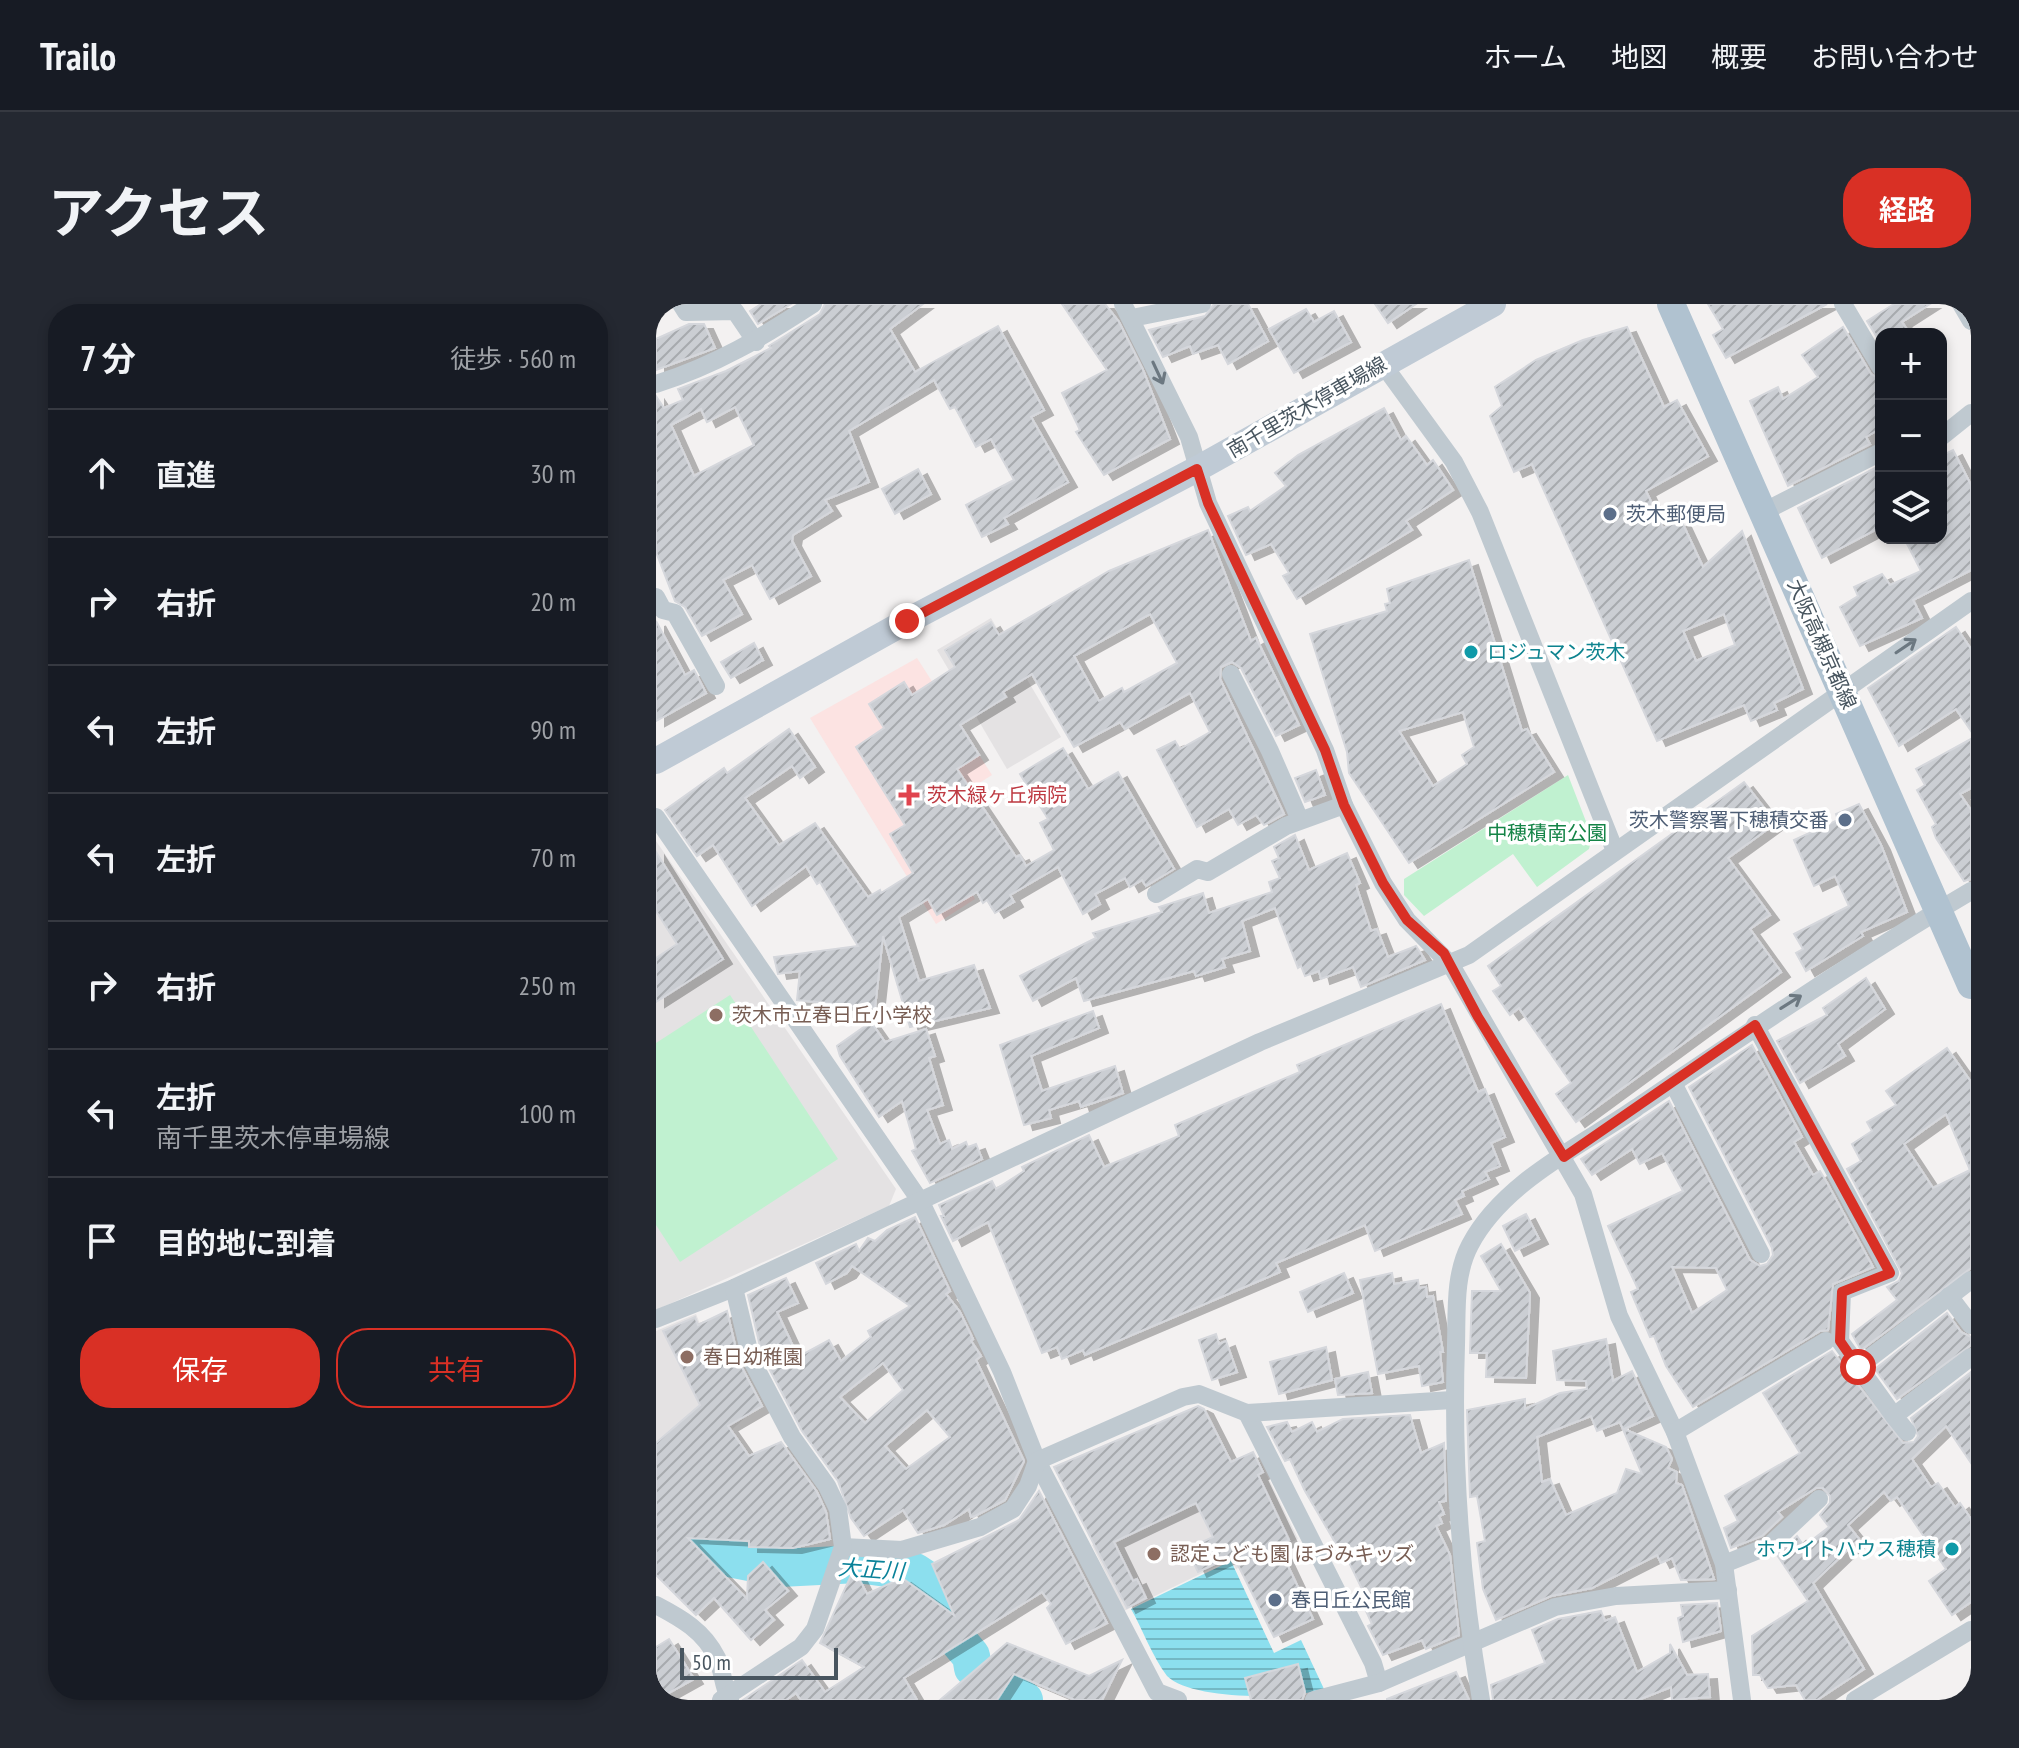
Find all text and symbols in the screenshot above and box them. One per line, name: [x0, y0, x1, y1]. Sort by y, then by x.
text: Trailo: [40, 31, 116, 80]
text: ホーム: [1484, 38, 1567, 75]
text: 地図: [1611, 38, 1667, 75]
text: 概要: [1711, 38, 1767, 75]
text: お問い合わせ: [1811, 38, 1979, 75]
button: 経路: [1843, 168, 1971, 248]
text: アクセス: [48, 176, 269, 248]
map controls: [1875, 328, 1947, 544]
button: +: [1875, 328, 1947, 400]
text: 7 分: [80, 336, 136, 380]
text: 徒歩 · 560 m: [450, 342, 576, 375]
street label: 南千里茨木停車場線: [1223, 351, 1391, 463]
one-way arrow: [1151, 361, 1166, 385]
button: −: [1875, 400, 1947, 472]
icon: ahead: [80, 451, 124, 495]
text: 直進: [156, 455, 216, 494]
text: 30 m: [530, 457, 576, 490]
button: layers: [1875, 472, 1947, 544]
place label: 茨木郵便局: [1626, 501, 1726, 527]
marker: 茨木郵便局: [1601, 505, 1619, 523]
street label: 大阪高槻京都線: [1782, 575, 1862, 713]
icon: right: [80, 579, 124, 623]
text: 右折: [156, 583, 216, 622]
text: 20 m: [530, 585, 576, 618]
route end: [889, 603, 925, 639]
one-way arrow: [1894, 638, 1917, 654]
place label: ロジュマン茨木: [1487, 639, 1626, 665]
marker: ロジュマン茨木: [1462, 643, 1480, 661]
icon: left: [80, 707, 124, 751]
text: 左折: [156, 711, 216, 750]
text: 90 m: [530, 713, 576, 746]
place label: 茨木緑ヶ丘病院: [927, 782, 1067, 808]
marker: 茨木緑ヶ丘病院: [898, 784, 920, 806]
place label: 茨木警察署下穂積交番: [1629, 807, 1829, 833]
marker: 茨木警察署下穂積交番: [1836, 811, 1854, 829]
park label: 中穂積南公園: [1487, 820, 1607, 846]
icon: left: [80, 835, 124, 879]
text: 左折: [156, 839, 216, 878]
text: 70 m: [530, 841, 576, 874]
icon: right: [80, 963, 124, 1007]
text: 右折: [156, 967, 216, 1006]
text: 250 m: [518, 969, 576, 1002]
one-way arrow: [1779, 994, 1801, 1011]
place label: 茨木市立春日丘小学校: [732, 1002, 932, 1028]
marker: 茨木市立春日丘小学校: [707, 1006, 725, 1024]
text: 左折: [156, 1077, 216, 1116]
icon: left: [80, 1091, 124, 1135]
text: 100 m: [518, 1097, 576, 1130]
text: 南千里茨木停車場線: [156, 1121, 390, 1154]
icon: arrive: [80, 1219, 124, 1263]
text: 目的地に到着: [156, 1223, 336, 1262]
button: 保存: [80, 1328, 320, 1408]
button: 共有: [336, 1328, 576, 1408]
place label: 春日幼稚園: [703, 1344, 803, 1370]
marker: 春日幼稚園: [678, 1348, 696, 1366]
route start: [1840, 1349, 1876, 1385]
place label: ホワイトハウス穂積: [1756, 1536, 1936, 1562]
marker: ホワイトハウス穂積: [1943, 1540, 1961, 1558]
place label: 認定こども園 ほづみキッズ: [1170, 1541, 1414, 1567]
marker: 認定こども園 ほづみキッズ: [1145, 1545, 1163, 1563]
water label: 大正川: [837, 1553, 907, 1585]
place label: 春日丘公民館: [1291, 1587, 1411, 1613]
marker: 春日丘公民館: [1266, 1591, 1284, 1609]
scale bar: [680, 1644, 838, 1680]
text: 50 m: [692, 1648, 731, 1676]

